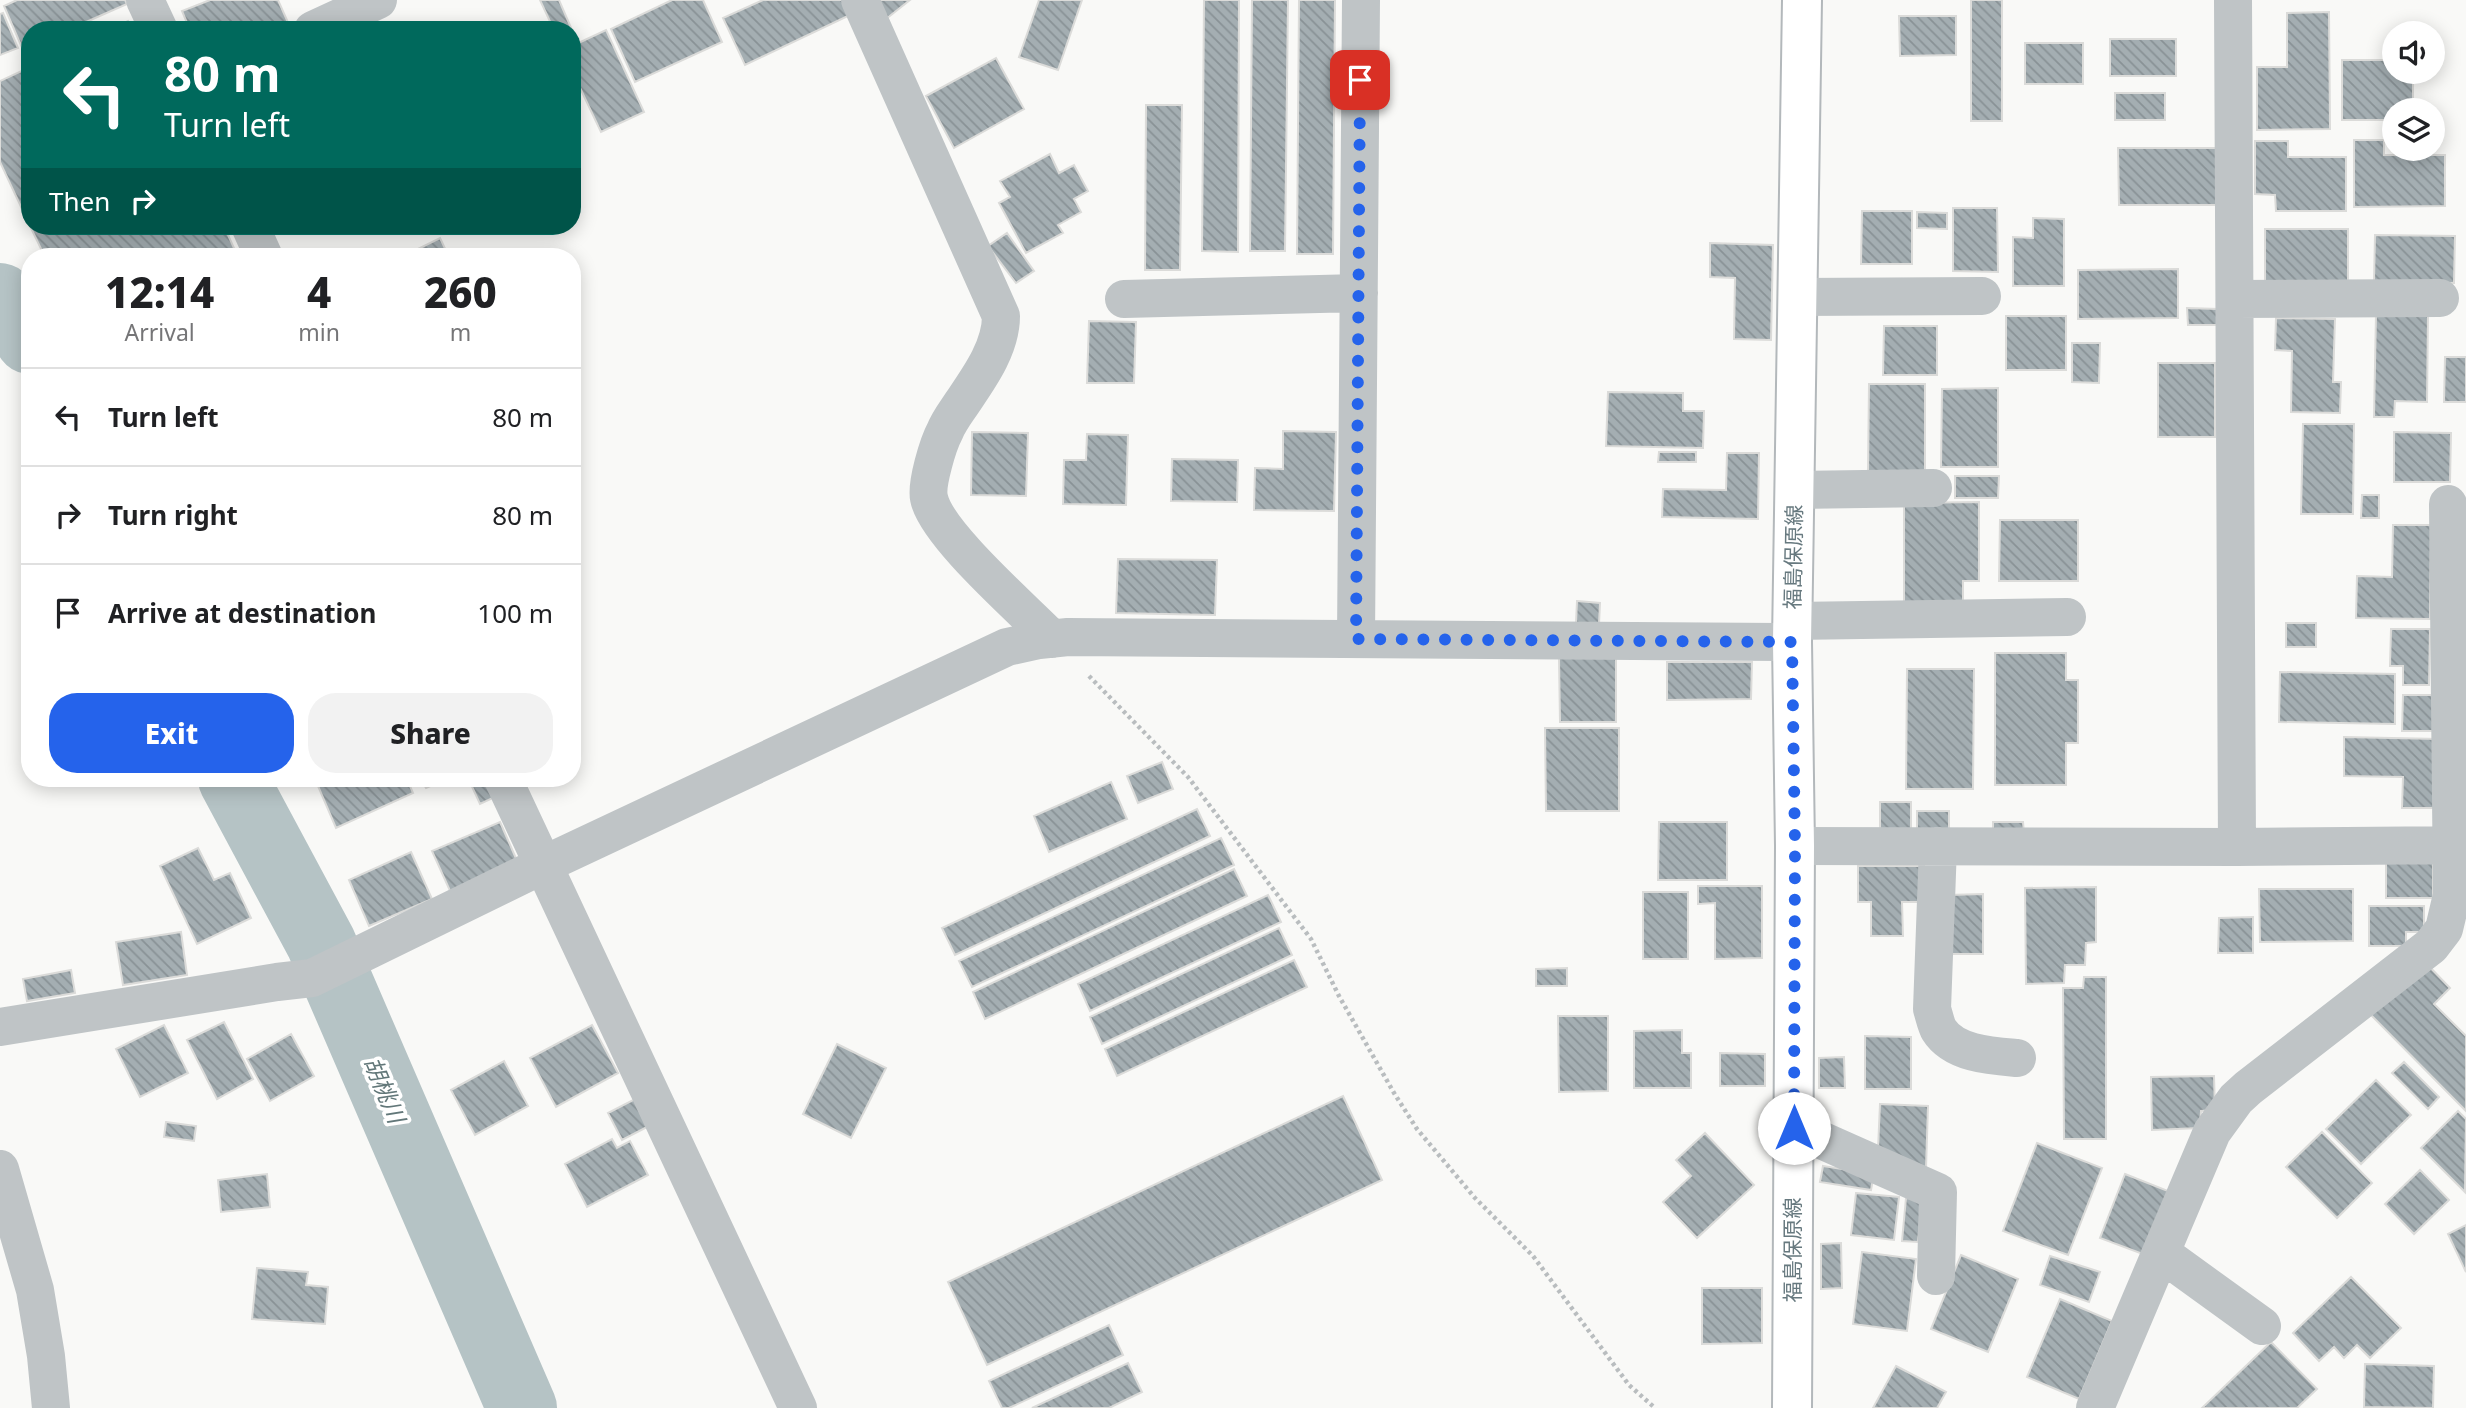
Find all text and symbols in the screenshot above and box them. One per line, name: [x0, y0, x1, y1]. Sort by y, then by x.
map controls: [2382, 21, 2445, 161]
button: sound: [2382, 21, 2445, 84]
text: 80 m: [164, 40, 281, 106]
icon: left: [49, 49, 140, 140]
pin: [1330, 50, 1390, 110]
icon: arrive: [1341, 61, 1379, 99]
button: layers: [2382, 98, 2445, 161]
text: Turn left: [164, 103, 290, 146]
icon: right: [124, 182, 162, 220]
text: Then: [49, 183, 110, 219]
text: 12:14: [105, 263, 214, 320]
text: 4: [307, 263, 331, 320]
text: 260: [424, 263, 497, 320]
text: Arrival: [125, 316, 195, 348]
text: min: [298, 316, 340, 348]
text: m: [450, 316, 471, 348]
icon: left: [49, 398, 87, 436]
text: Turn left: [108, 399, 219, 435]
text: 80 m: [492, 399, 553, 435]
icon: right: [49, 496, 87, 534]
text: Turn right: [108, 497, 238, 533]
text: 80 m: [492, 497, 553, 533]
street label: 福島保原線: [1778, 504, 1808, 610]
icon: arrive: [49, 594, 87, 632]
text: Arrive at destination: [108, 595, 377, 631]
text: 100 m: [477, 595, 553, 631]
button: Exit: [49, 693, 294, 773]
button: Share: [308, 693, 553, 773]
water label: 胡桃川: [357, 1052, 414, 1130]
position arrow: [1757, 1091, 1831, 1165]
street label: 福島保原線: [1778, 1198, 1806, 1303]

